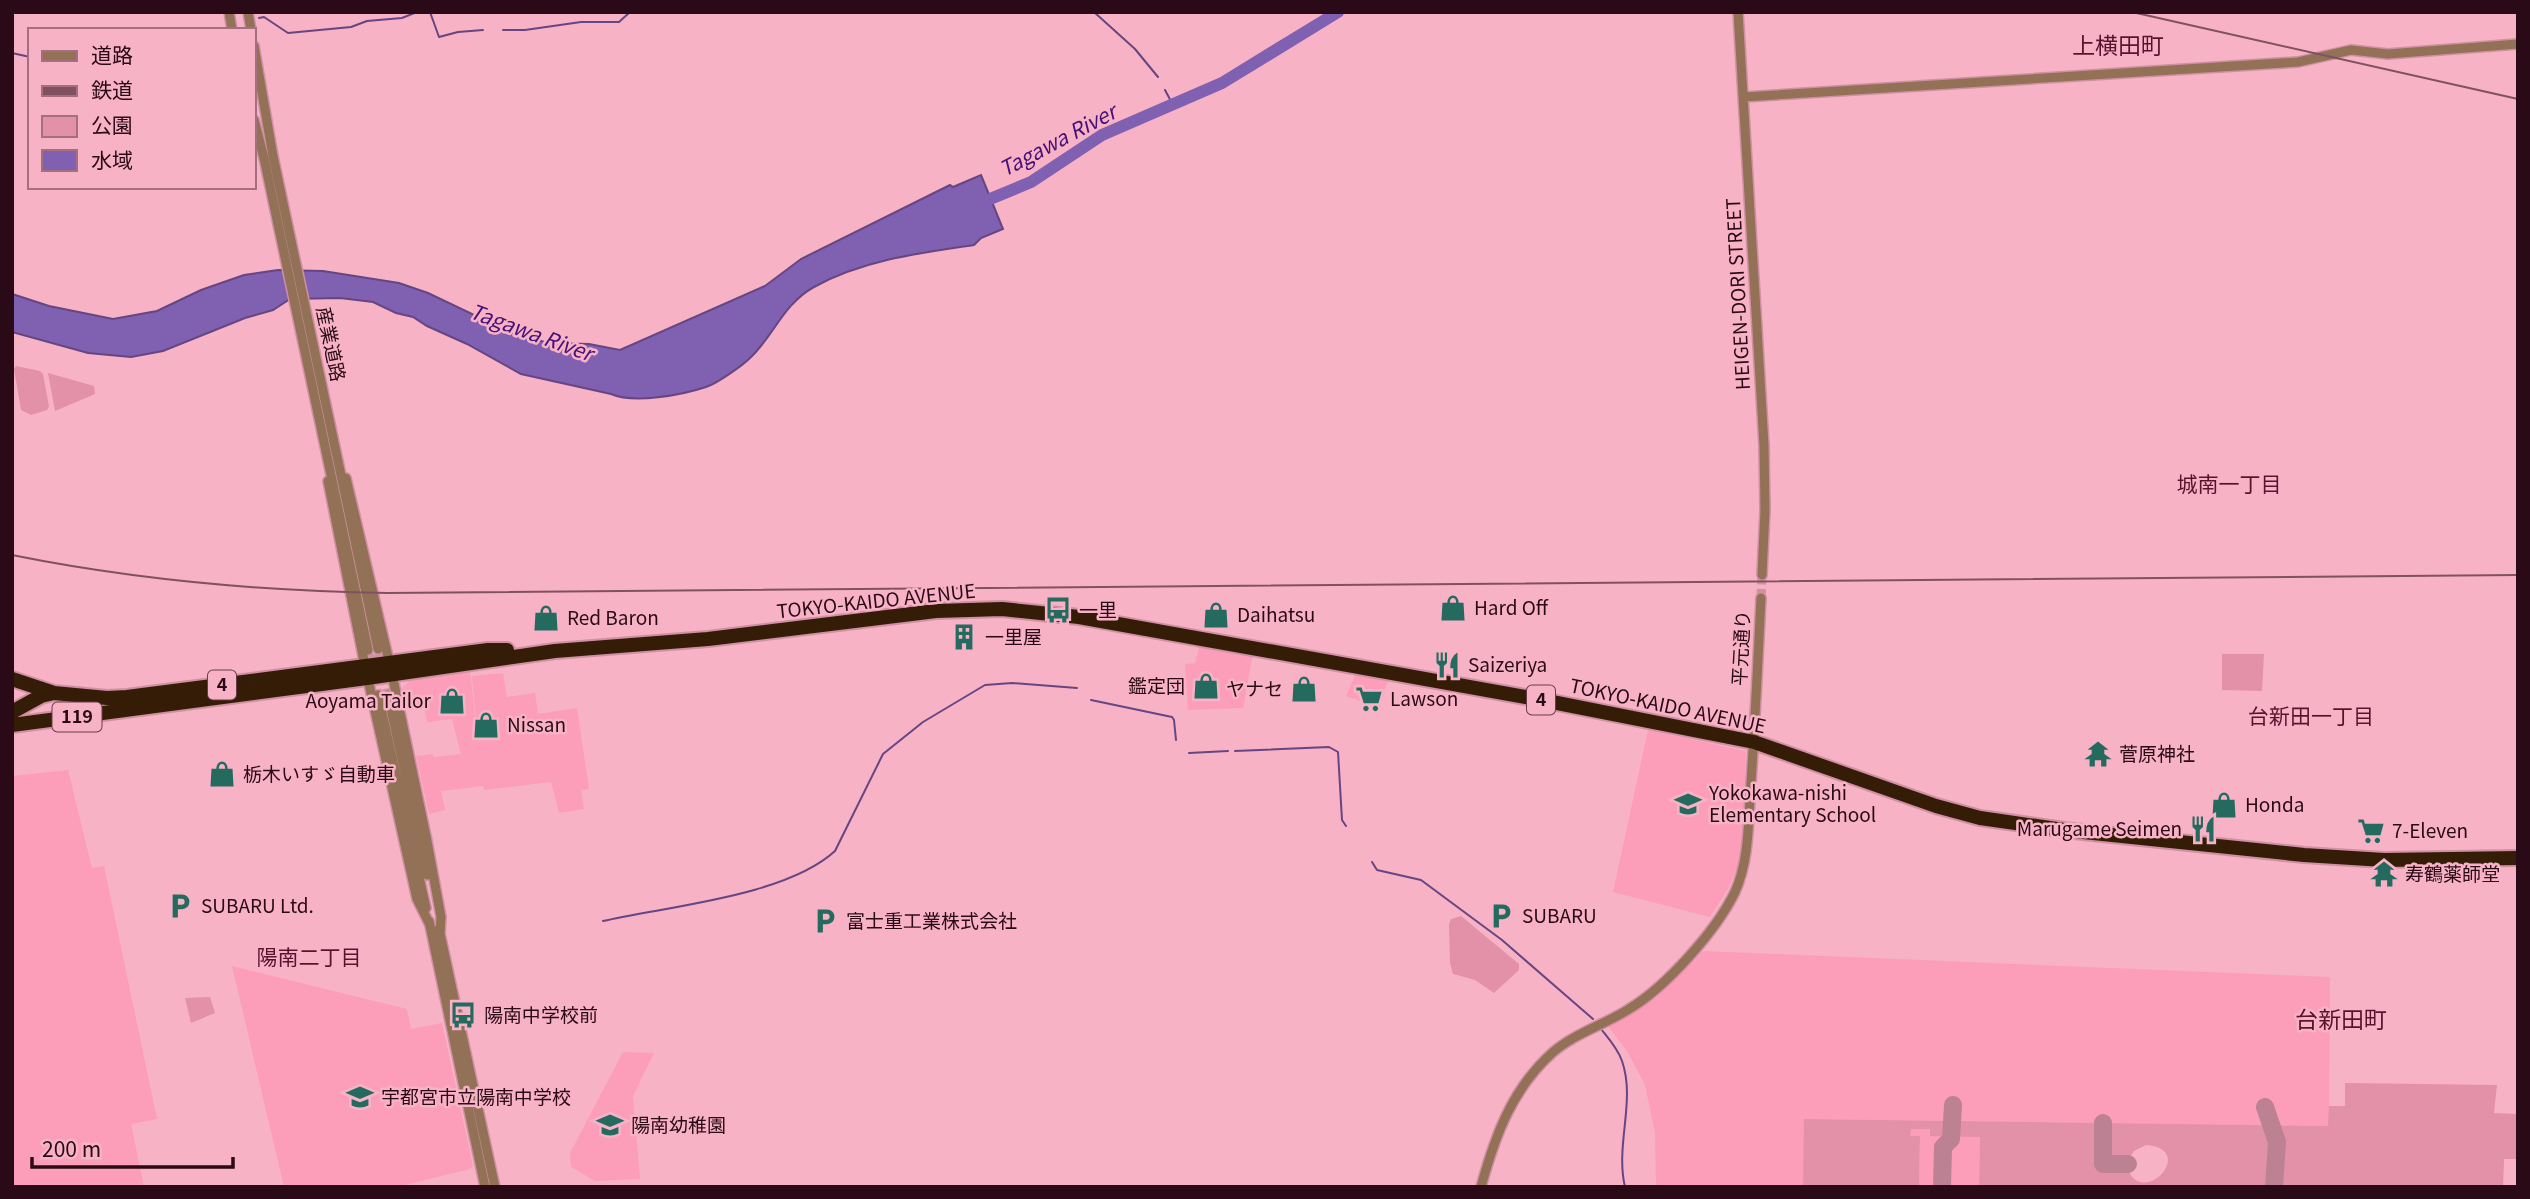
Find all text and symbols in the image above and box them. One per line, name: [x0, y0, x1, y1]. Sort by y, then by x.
district label: 上横田町: [2072, 27, 2164, 61]
legend: [28, 28, 256, 189]
text: 道路: [91, 39, 133, 69]
text: 鉄道: [91, 74, 133, 104]
water label: Tagawa River: [993, 94, 1124, 183]
text: 公園: [91, 109, 133, 139]
text: 水域: [91, 144, 133, 174]
street label: HEIGEN-DORI STREET: [1718, 197, 1755, 391]
water label: Tagawa River: [466, 295, 601, 369]
street label: 産業道路: [311, 304, 354, 384]
district label: 城南一丁目: [2177, 468, 2282, 498]
street label: TOKYO-KAIDO AVENUE: [775, 576, 977, 623]
shop icon: Hard Off: [1438, 593, 1468, 623]
place label: Hard Off: [1474, 593, 1549, 620]
bus stop icon: 一里: [1043, 595, 1073, 625]
place label: 一里: [1079, 595, 1117, 622]
shop icon: Daihatsu: [1201, 600, 1231, 630]
place label: Daihatsu: [1237, 600, 1315, 627]
shop icon: Red Baron: [531, 603, 561, 633]
place label: Red Baron: [567, 603, 659, 630]
street label: 平元通り: [1724, 609, 1755, 687]
building icon: 一里屋: [949, 622, 979, 652]
place label: 一里屋: [985, 622, 1042, 649]
restaurant icon: Saizeriya: [1432, 650, 1462, 680]
place label: Saizeriya: [1468, 650, 1547, 677]
road number: 4: [208, 670, 236, 700]
place label: 鑑定団: [1128, 671, 1185, 698]
shop icon: 鑑定団: [1191, 671, 1221, 701]
street label: TOKYO-KAIDO AVENUE: [1568, 671, 1769, 739]
place label: ヤナセ: [1226, 674, 1283, 701]
shop icon: ヤナセ: [1289, 674, 1319, 704]
supermarket icon: Lawson: [1354, 684, 1384, 714]
place label: Lawson: [1390, 684, 1458, 711]
place label: Aoyama Tailor: [305, 686, 432, 713]
shop icon: Aoyama Tailor: [437, 686, 467, 716]
road number: 4: [1527, 686, 1555, 714]
district label: 台新田一丁目: [2248, 700, 2374, 730]
road number: 119: [52, 702, 102, 732]
shop icon: Nissan: [471, 710, 501, 740]
place label: Nissan: [507, 710, 566, 737]
temple icon: 菅原神社: [2083, 739, 2113, 769]
place label: 菅原神社: [2119, 739, 2195, 766]
shop icon: 栃木いすゞ自動車: [207, 759, 237, 789]
place label: 栃木いすゞ自動車: [243, 759, 395, 786]
place label: Yokokawa-nishi Elementary School: [1708, 778, 1876, 827]
school or university icon: Yokokawa-nishi Elementary School: [1673, 789, 1703, 819]
shop icon: Honda: [2209, 790, 2239, 820]
place label: Honda: [2245, 790, 2304, 817]
place label: Marugame Seimen: [2017, 814, 2182, 841]
restaurant icon: Marugame Seimen: [2188, 814, 2218, 844]
supermarket icon: 7-Eleven: [2356, 816, 2386, 846]
place label: 7-Eleven: [2392, 816, 2468, 843]
temple icon: 寿鶴薬師堂: [2369, 859, 2399, 889]
place label: 寿鶴薬師堂: [2405, 859, 2500, 886]
parking icon: SUBARU Ltd.: [165, 891, 195, 921]
place label: SUBARU Ltd.: [201, 891, 314, 918]
parking icon: SUBARU: [1486, 901, 1516, 931]
place label: SUBARU: [1522, 901, 1597, 928]
parking icon: 富士重工業株式会社: [810, 906, 840, 936]
place label: 富士重工業株式会社: [846, 906, 1017, 933]
district label: 陽南二丁目: [257, 941, 362, 971]
bus stop icon: 陽南中学校前: [448, 1000, 478, 1030]
place label: 陽南中学校前: [484, 1000, 598, 1027]
district label: 台新田町: [2295, 1001, 2387, 1035]
school or university icon: 宇都宮市立陽南中学校: [345, 1082, 375, 1112]
place label: 宇都宮市立陽南中学校: [381, 1082, 571, 1109]
school or university icon: 陽南幼稚園: [595, 1110, 625, 1140]
place label: 陽南幼稚園: [631, 1110, 726, 1137]
scale bar: [32, 1126, 233, 1170]
text: 200 m: [42, 1133, 101, 1163]

